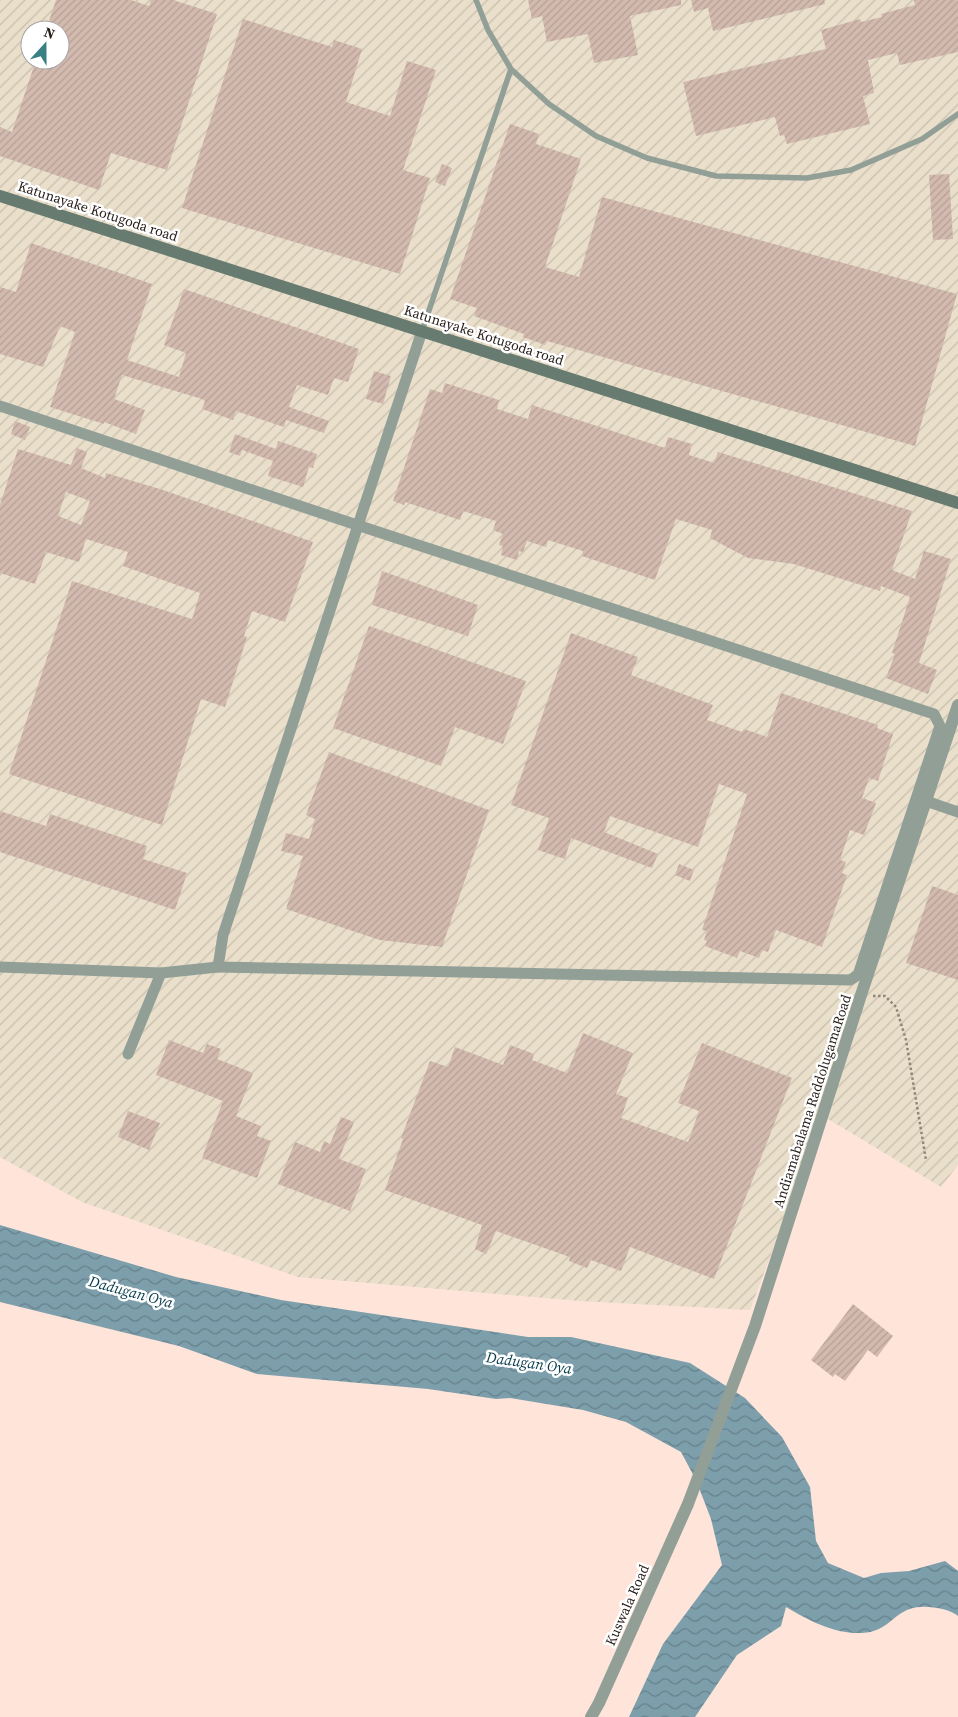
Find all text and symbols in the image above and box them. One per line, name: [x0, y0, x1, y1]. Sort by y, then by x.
north arrow: [20, 20, 70, 70]
text: N: [41, 22, 58, 44]
street label: Katunayake Kotugoda road: [15, 176, 181, 246]
street label: Katunayake Kotugoda road: [401, 300, 567, 370]
street label: Andiamabalama RaddolugamaRoad: [768, 992, 856, 1210]
water label: Dadugan Oya: [86, 1270, 176, 1313]
water label: Dadugan Oya: [484, 1346, 573, 1379]
street label: Kuswala Road: [600, 1561, 654, 1649]

